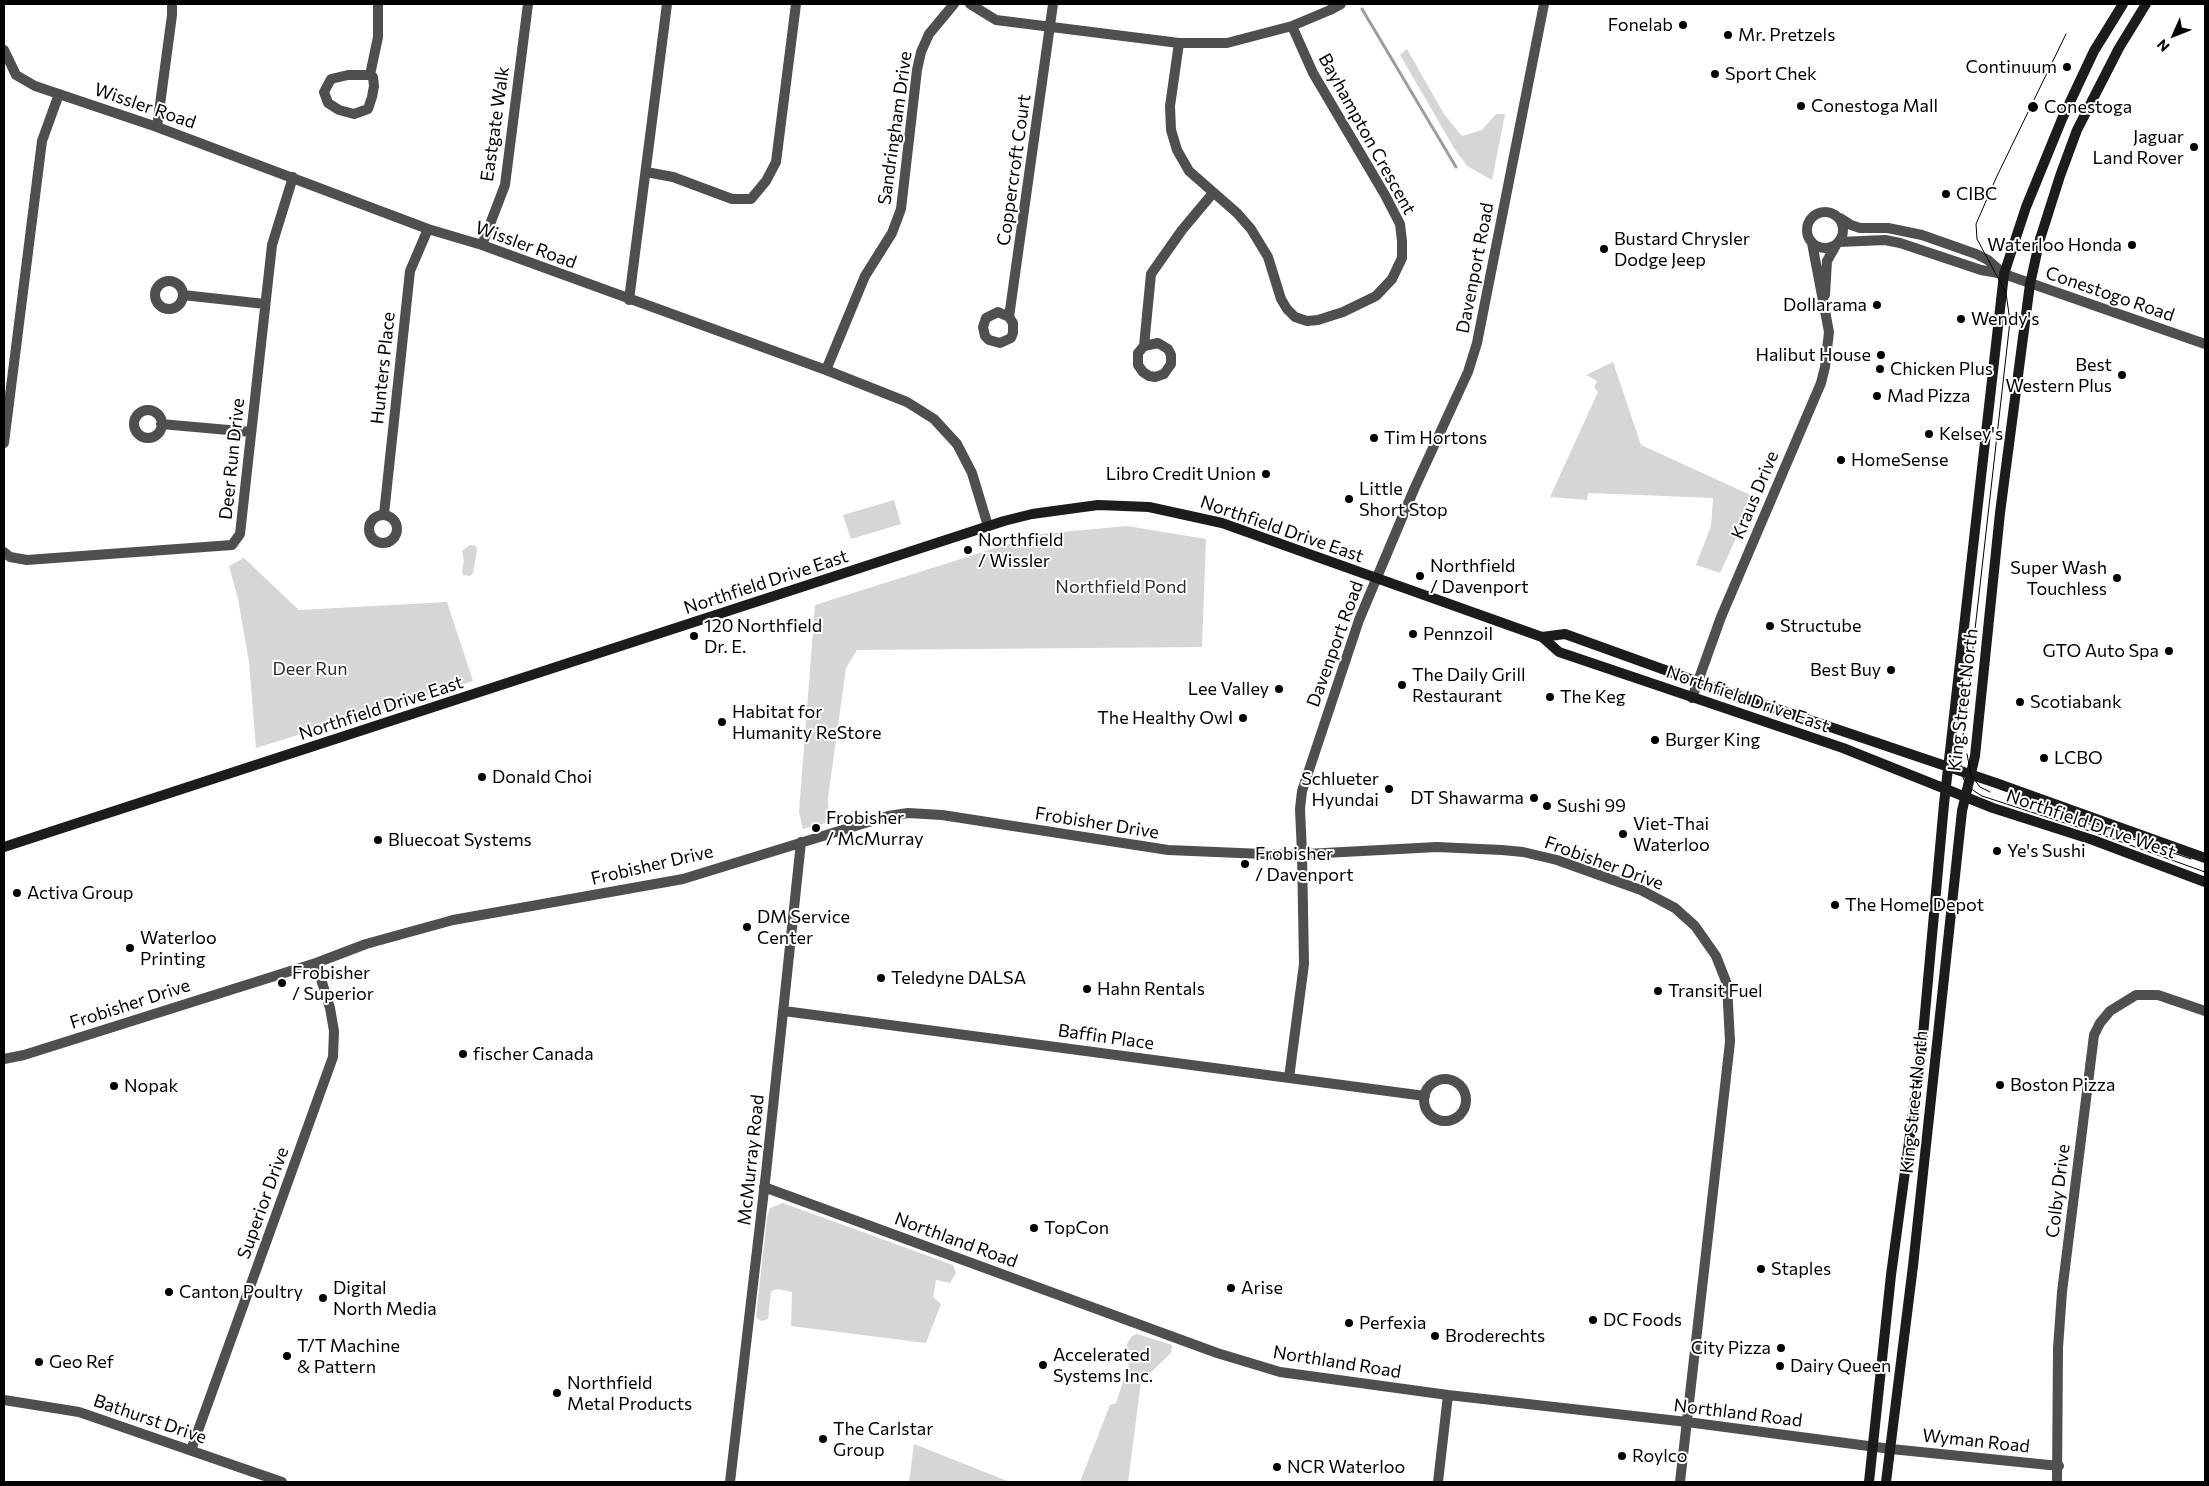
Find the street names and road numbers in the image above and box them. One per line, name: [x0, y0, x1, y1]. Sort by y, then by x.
street label: Sandringham Drive: [874, 50, 916, 206]
street label: Bayhampton Crescent: [1314, 50, 1420, 218]
street label: Eastgate Walk: [476, 65, 514, 183]
street label: Wissler Road: [91, 79, 199, 133]
street label: Coppercroft Court: [993, 93, 1035, 247]
street label: Davenport Road: [1452, 201, 1498, 335]
street label: Wissler Road: [472, 217, 580, 273]
street label: Conestogo Road: [2043, 262, 2177, 326]
street label: Hunters Place: [366, 311, 400, 425]
street label: Deer Run Drive: [215, 397, 249, 521]
street label: Kraus Drive: [1727, 448, 1783, 542]
street label: Northfield Drive East: [1197, 491, 1367, 567]
street label: Northfield Drive East: [681, 545, 851, 619]
street label: Davenport Road: [1302, 578, 1368, 710]
street label: King Street North: [1944, 627, 1982, 773]
street label: Northfield Drive East: [1663, 661, 1833, 737]
street label: Northfield Drive East: [296, 671, 466, 745]
street label: Northfield Drive West: [2003, 785, 2179, 863]
street label: Frobisher Drive: [1034, 803, 1160, 843]
street label: Frobisher Drive: [1542, 831, 1666, 895]
street label: Frobisher Drive: [589, 840, 715, 890]
street label: Frobisher Drive: [67, 974, 193, 1034]
street label: Baffin Place: [1057, 1020, 1155, 1054]
street label: King Street North: [1896, 1029, 1932, 1175]
street label: McMurray Road: [733, 1093, 769, 1227]
street label: Colby Drive: [2042, 1143, 2074, 1239]
street label: Superior Drive: [233, 1144, 293, 1262]
street label: Northland Road: [892, 1208, 1020, 1272]
street label: Northland Road: [1271, 1341, 1403, 1383]
street label: Bathurst Drive: [91, 1390, 209, 1448]
street label: Northland Road: [1672, 1394, 1804, 1432]
street label: Wyman Road: [1921, 1425, 2031, 1457]

